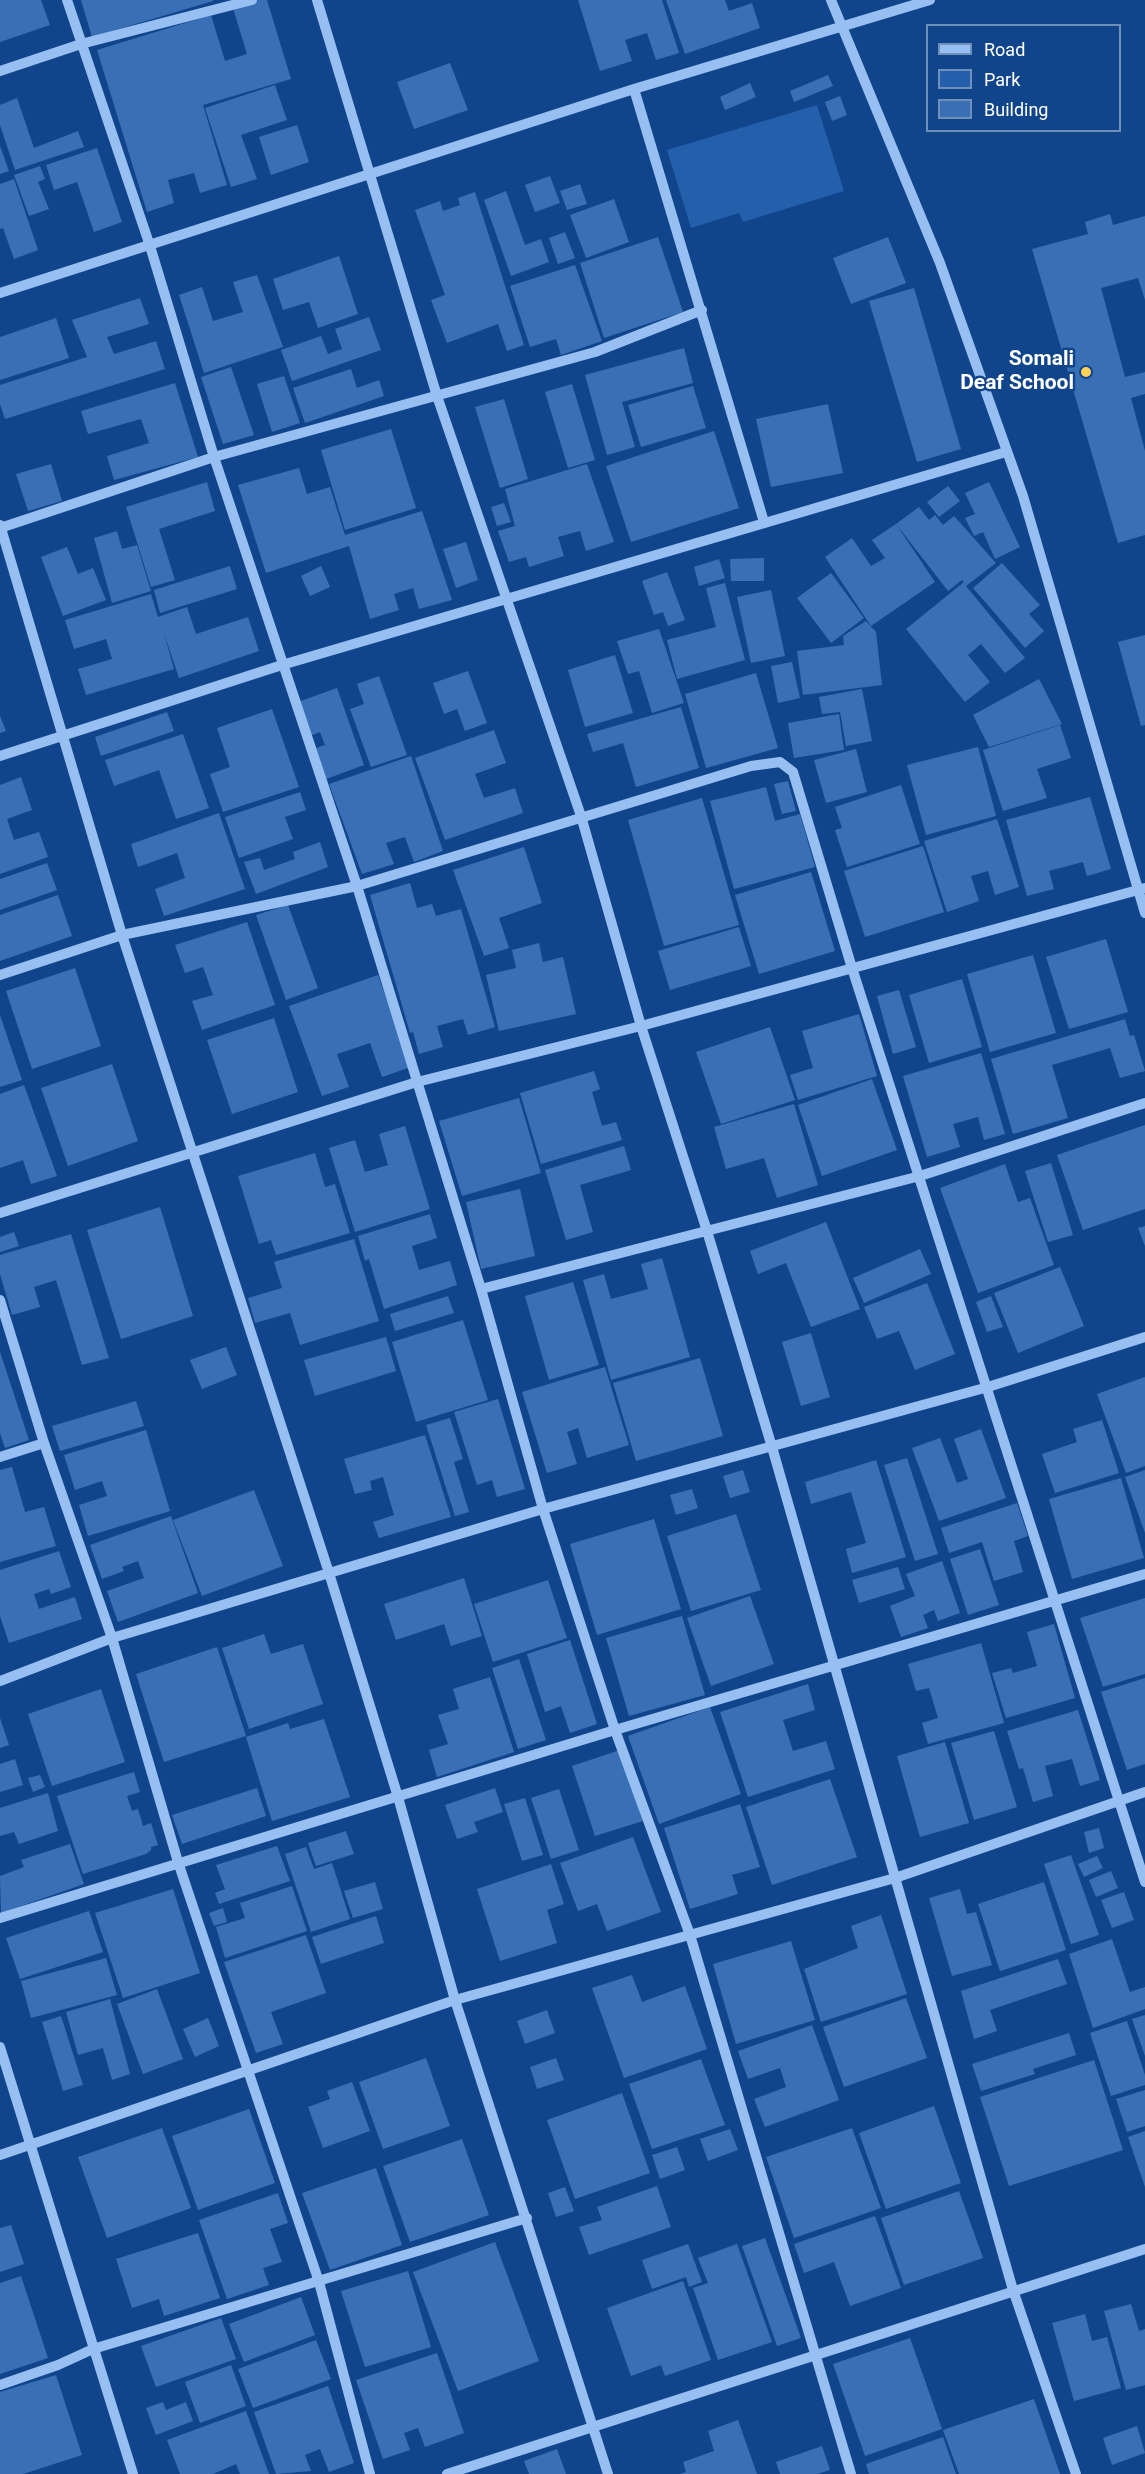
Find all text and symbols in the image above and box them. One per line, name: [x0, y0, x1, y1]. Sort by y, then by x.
legend: [926, 24, 1121, 132]
text: Road: [984, 39, 1025, 60]
text: Park: [984, 69, 1020, 90]
text: Building: [984, 99, 1048, 120]
place label: Somali Deaf School: [960, 347, 1074, 397]
marker: Somali Deaf School: [1079, 365, 1093, 379]

